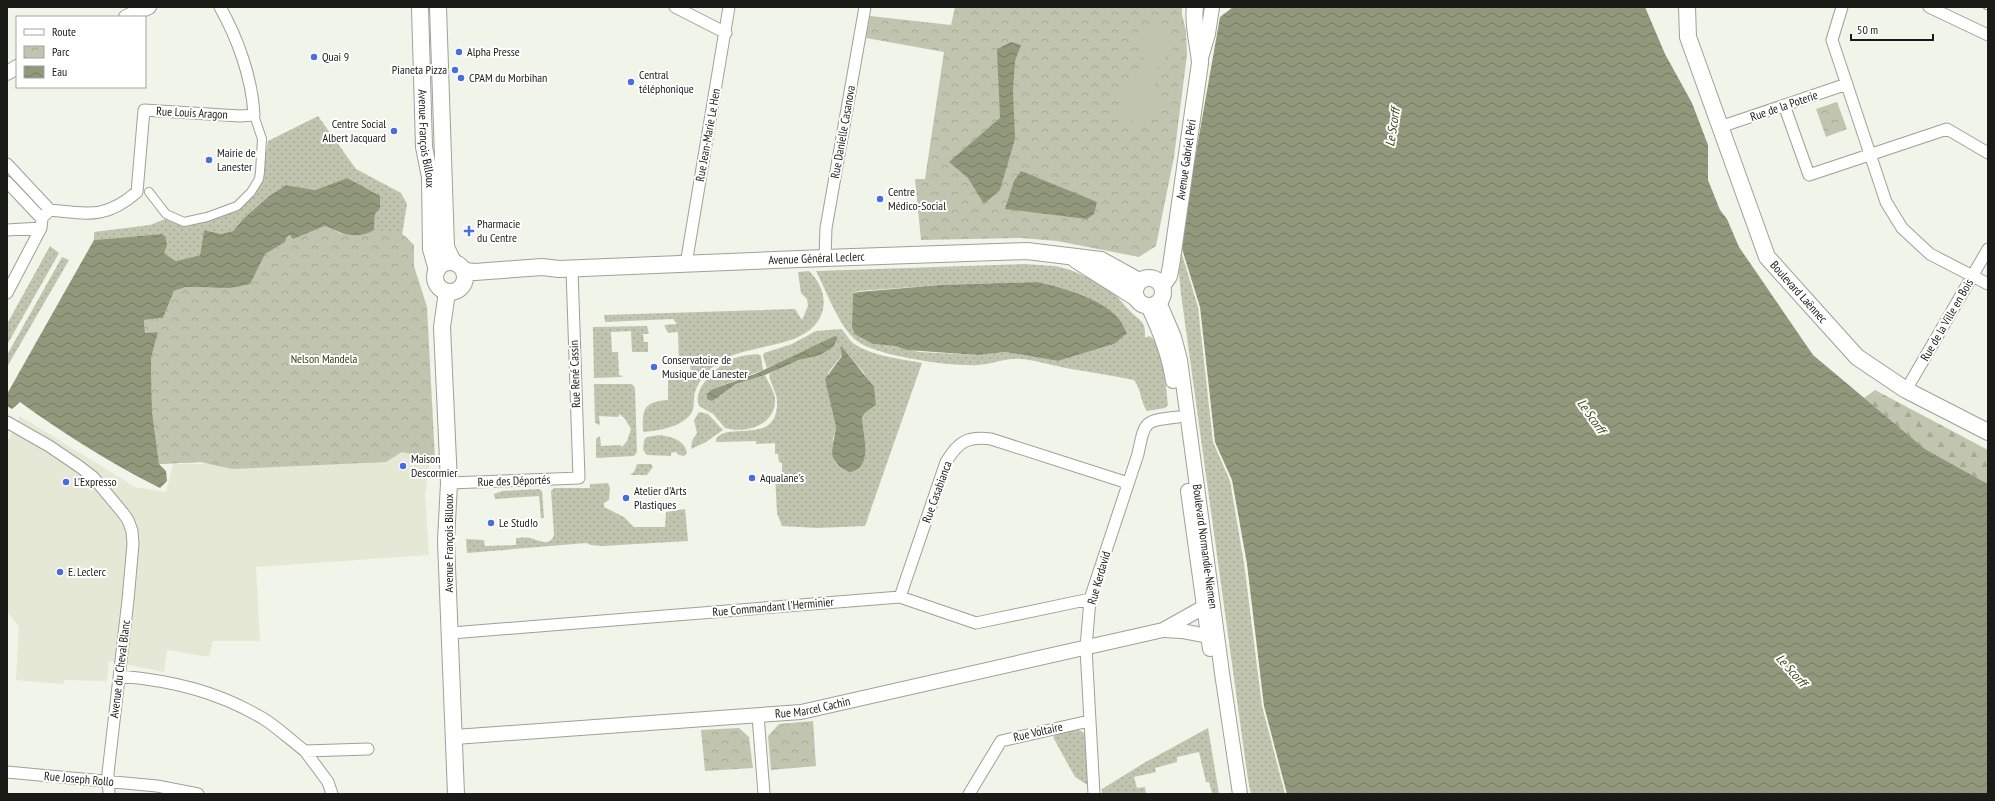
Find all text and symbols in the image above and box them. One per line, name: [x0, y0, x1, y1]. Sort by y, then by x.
legend: [16, 16, 146, 88]
scale bar: [1851, 16, 1933, 42]
text: 50 m: [1857, 22, 1878, 37]
text: Route: [52, 24, 76, 39]
text: Parc: [52, 44, 70, 59]
place label: Alpha Presse: [467, 44, 520, 59]
marker: Alpha Presse: [454, 47, 464, 57]
place label: Quai 9: [322, 49, 349, 64]
marker: Quai 9: [309, 52, 319, 62]
place label: Pianeta Pizza: [392, 62, 447, 77]
text: Eau: [52, 64, 67, 79]
marker: Pianeta Pizza: [450, 65, 460, 75]
place label: Central téléphonique: [639, 67, 694, 96]
place label: CPAM du Morbihan: [469, 70, 547, 85]
marker: CPAM du Morbihan: [456, 73, 466, 83]
marker: Central téléphonique: [626, 77, 636, 87]
street label: Rue Danielle Casanova: [827, 84, 858, 180]
street label: Rue Jean-Marie Le Hen: [692, 87, 723, 183]
street label: Rue de la Poterie: [1748, 87, 1820, 124]
street label: Avenue François Billoux: [415, 89, 438, 188]
street label: Rue Louis Aragon: [156, 103, 228, 122]
water label: Le Scorff: [1381, 104, 1404, 148]
place label: Centre Social Albert Jacquard: [323, 116, 386, 145]
street label: Avenue Gabriel Péri: [1173, 118, 1199, 201]
marker: Centre Social Albert Jacquard: [389, 126, 399, 136]
place label: Mairie de Lanester: [217, 145, 256, 174]
marker: Mairie de Lanester: [204, 155, 214, 165]
place label: Centre Médico-Social: [888, 184, 946, 213]
marker: Centre Médico-Social: [875, 194, 885, 204]
place label: Pharmacie du Centre: [477, 216, 520, 245]
marker: Pharmacie du Centre: [464, 226, 474, 236]
street label: Avenue Général Leclerc: [768, 249, 866, 267]
street label: Boulevard Laënnec: [1767, 258, 1831, 326]
street label: Rue de la Ville en Bois: [1917, 276, 1976, 364]
street label: Rue René Cassin: [566, 340, 583, 408]
park label: Nelson Mandela: [291, 351, 358, 366]
place label: Conservatoire de Musique de Lanester: [662, 352, 748, 381]
marker: Conservatoire de Musique de Lanester: [649, 362, 659, 372]
water label: Le Scorff: [1574, 396, 1611, 439]
place label: Maison Descormier: [411, 451, 458, 480]
street label: Rue Casabianca: [918, 459, 955, 525]
marker: Maison Descormier: [398, 461, 408, 471]
place label: Aqualane's: [760, 470, 804, 485]
street label: Rue des Déportés: [477, 472, 551, 489]
marker: Aqualane's: [747, 473, 757, 483]
place label: L'Expresso: [74, 474, 117, 489]
marker: L'Expresso: [61, 477, 71, 487]
place label: Atelier d'Arts Plastiques: [634, 483, 687, 512]
street label: Boulevard Normandie-Niemen: [1190, 483, 1221, 610]
marker: Atelier d'Arts Plastiques: [621, 493, 631, 503]
street label: Avenue François Billoux: [441, 494, 456, 592]
place label: Le Stud!o: [499, 515, 538, 530]
marker: Le Stud!o: [486, 518, 496, 528]
street label: Rue Kerdavid: [1084, 550, 1113, 606]
place label: E. Leclerc: [68, 564, 107, 579]
marker: E. Leclerc: [55, 567, 65, 577]
street label: Rue Commandant l'Herminier: [712, 594, 835, 619]
street label: Avenue du Cheval Blanc: [106, 618, 133, 719]
water label: Le Scorff: [1772, 650, 1813, 692]
street label: Rue Marcel Cachin: [774, 693, 852, 721]
street label: Rue Voltaire: [1012, 719, 1064, 744]
street label: Rue Joseph Rollo: [44, 768, 114, 789]

